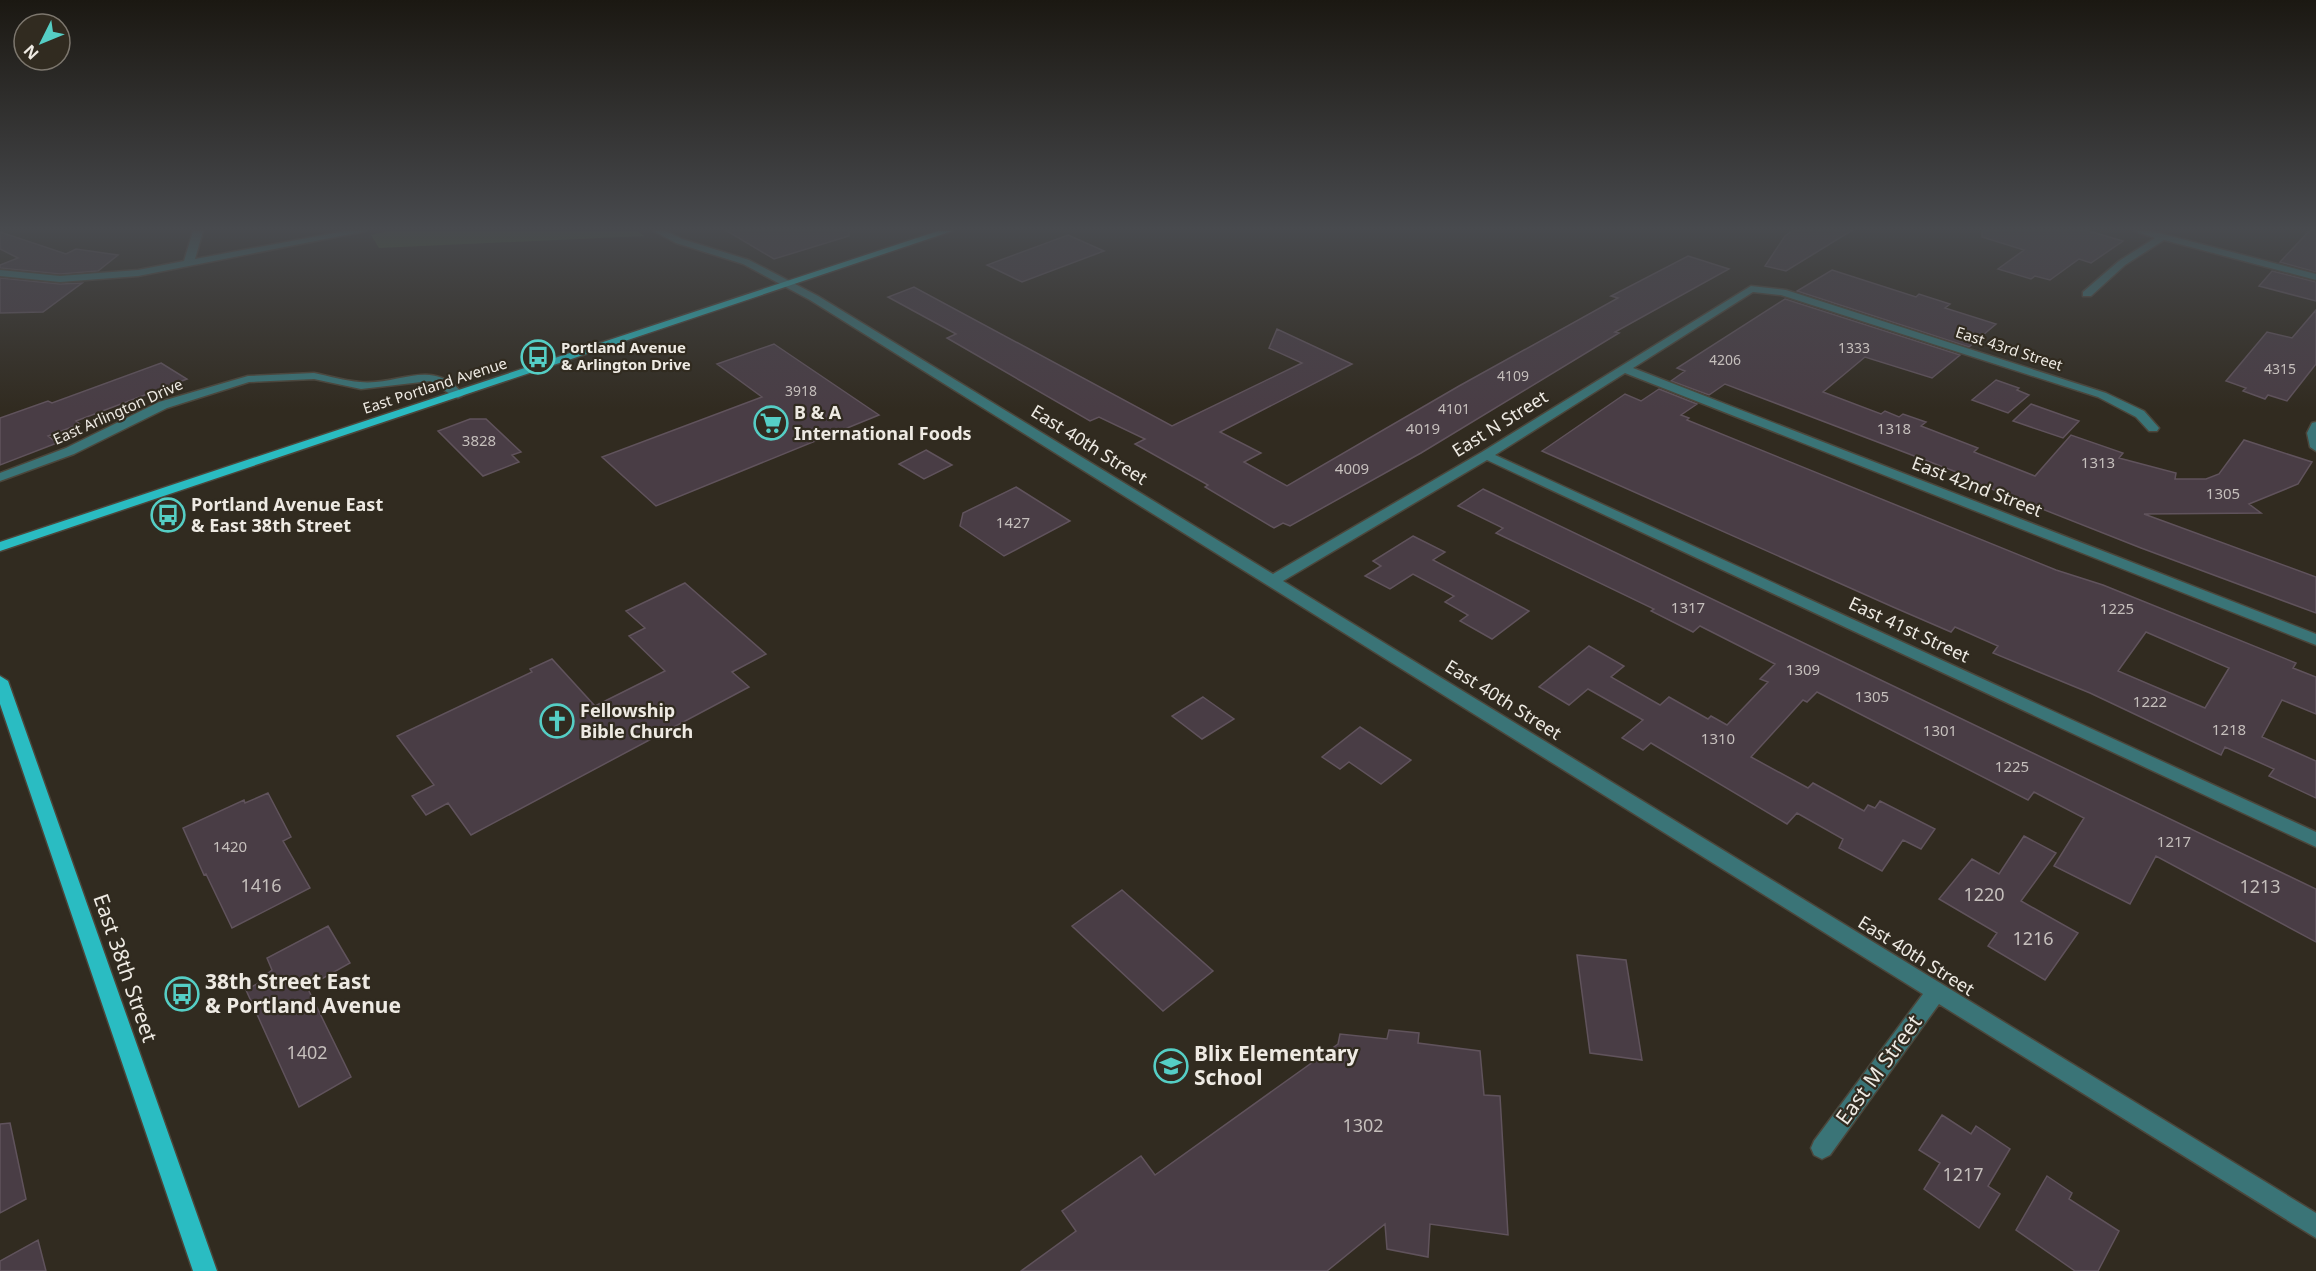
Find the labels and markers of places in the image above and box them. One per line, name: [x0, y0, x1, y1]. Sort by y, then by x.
place label: Portland Avenue & Arlington Drive: [561, 337, 691, 374]
bus stop icon: Portland Avenue & Arlington Drive: [520, 339, 556, 375]
place label: B & A International Foods: [794, 400, 972, 445]
supermarket icon: B & A International Foods: [753, 405, 789, 441]
place label: Portland Avenue East & East 38th Street: [191, 492, 383, 537]
bus stop icon: Portland Avenue East & East 38th Street: [150, 497, 186, 533]
place label: Fellowship Bible Church: [580, 698, 693, 743]
church icon: Fellowship Bible Church: [539, 703, 575, 739]
place label: 38th Street East & Portland Avenue: [205, 967, 401, 1019]
bus stop icon: 38th Street East & Portland Avenue: [164, 976, 200, 1012]
place label: Blix Elementary School: [1194, 1039, 1358, 1091]
school or university icon: Blix Elementary School: [1153, 1048, 1189, 1084]

